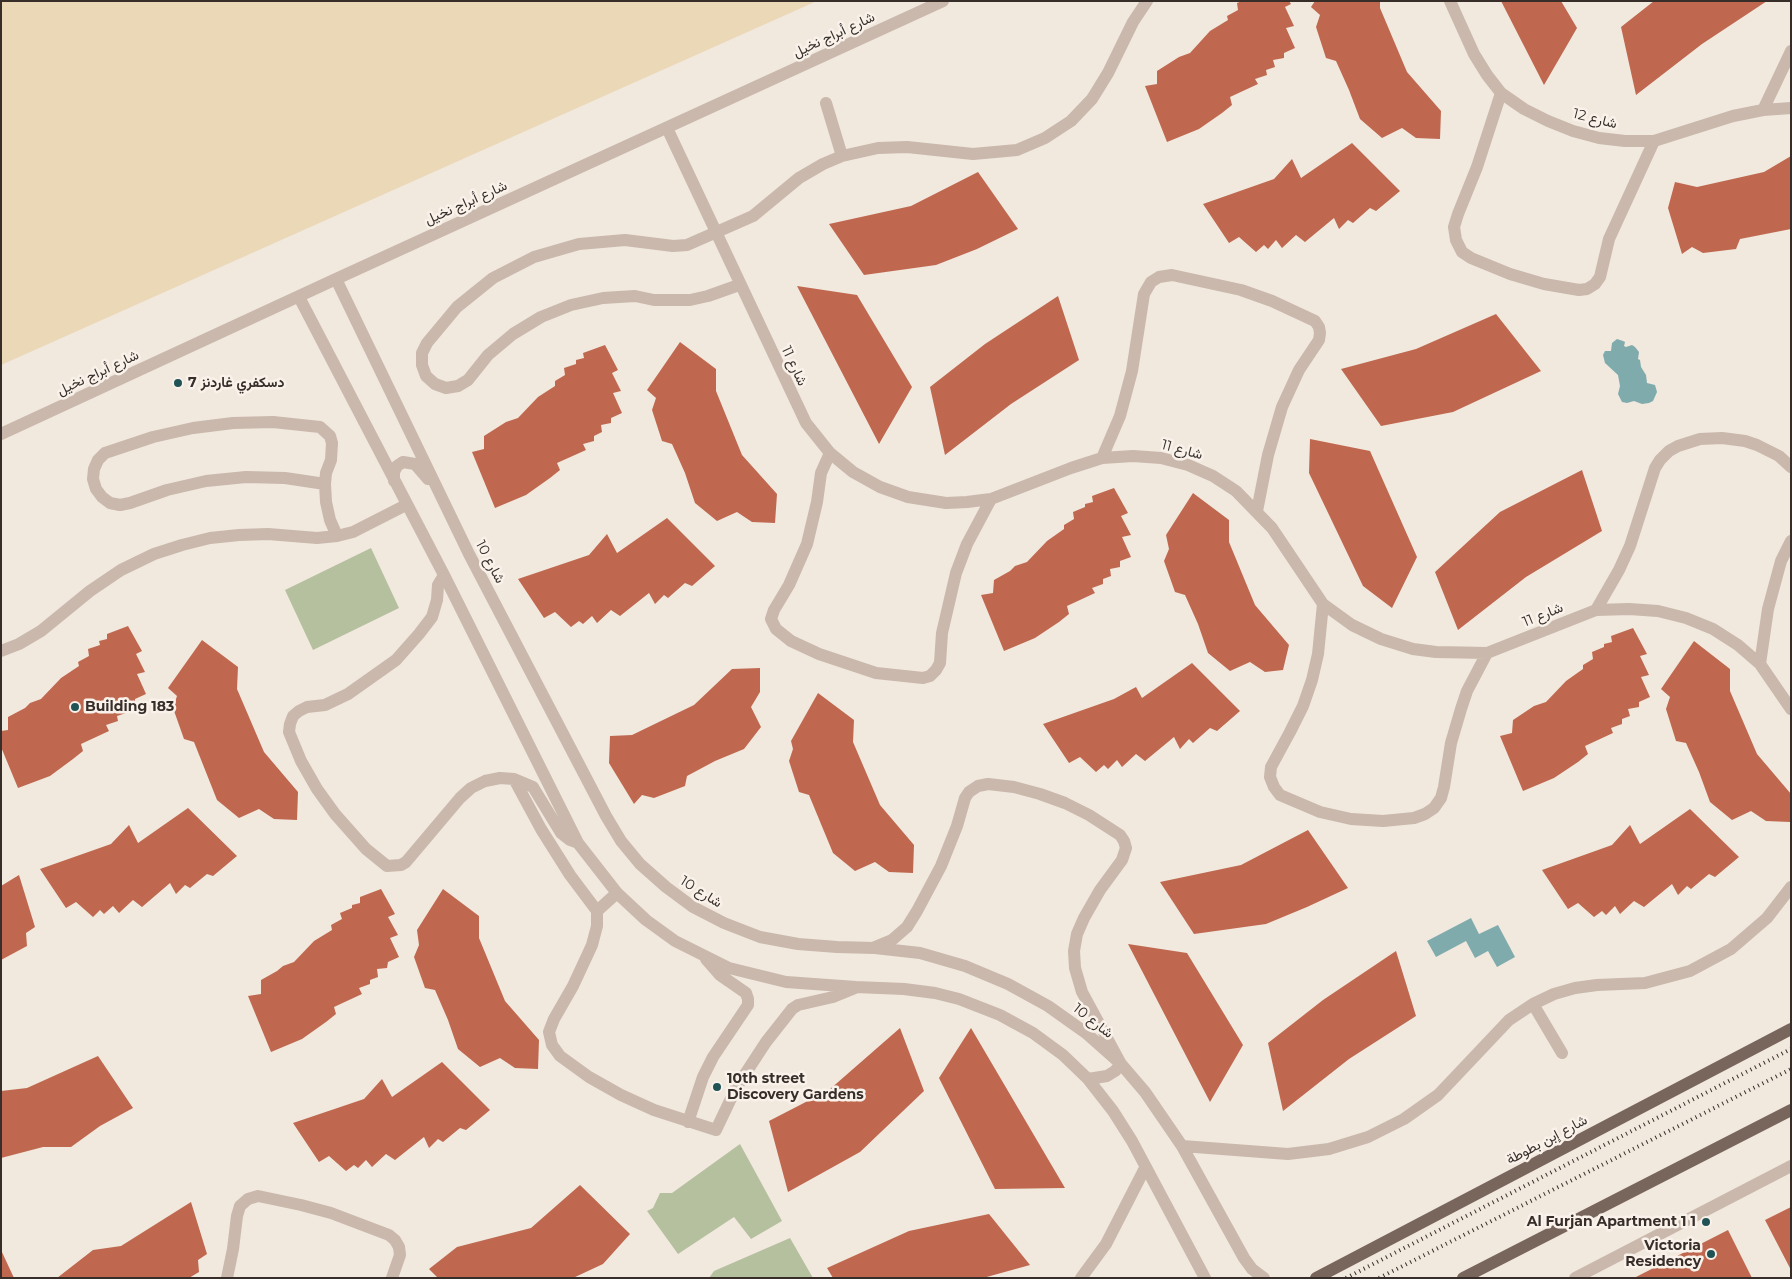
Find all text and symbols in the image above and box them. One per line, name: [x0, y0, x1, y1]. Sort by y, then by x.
street label: شارع أبراج نخيل: [790, 9, 878, 61]
street label: شارع 12: [1571, 105, 1619, 133]
street label: شارع أبراج نخيل: [422, 177, 510, 229]
street label: شارع 11: [778, 343, 810, 389]
street label: شارع أبراج نخيل: [54, 347, 142, 399]
place label: دسكفري غاردنز 7: [188, 375, 284, 391]
marker: دسكفري غاردنز 7: [172, 377, 184, 389]
street label: شارع 11: [1160, 436, 1204, 464]
street label: شارع 10: [472, 538, 508, 586]
street label: شارع 11: [1520, 599, 1566, 631]
place label: Building 183: [85, 699, 174, 715]
marker: Building 183: [69, 701, 81, 713]
street label: شارع 10: [677, 873, 725, 911]
street label: شارع 10: [1070, 1000, 1116, 1042]
place label: 10th street Discovery Gardens: [727, 1071, 864, 1104]
marker: 10th street Discovery Gardens: [711, 1081, 723, 1093]
street label: شارع إبن بطوطة: [1504, 1112, 1590, 1168]
place label: Al Furjan Apartment 1 1: [1527, 1214, 1696, 1230]
marker: Al Furjan Apartment 1 1: [1700, 1216, 1712, 1228]
place label: Victoria Residency: [1625, 1238, 1701, 1270]
marker: Victoria Residency: [1705, 1248, 1717, 1260]

